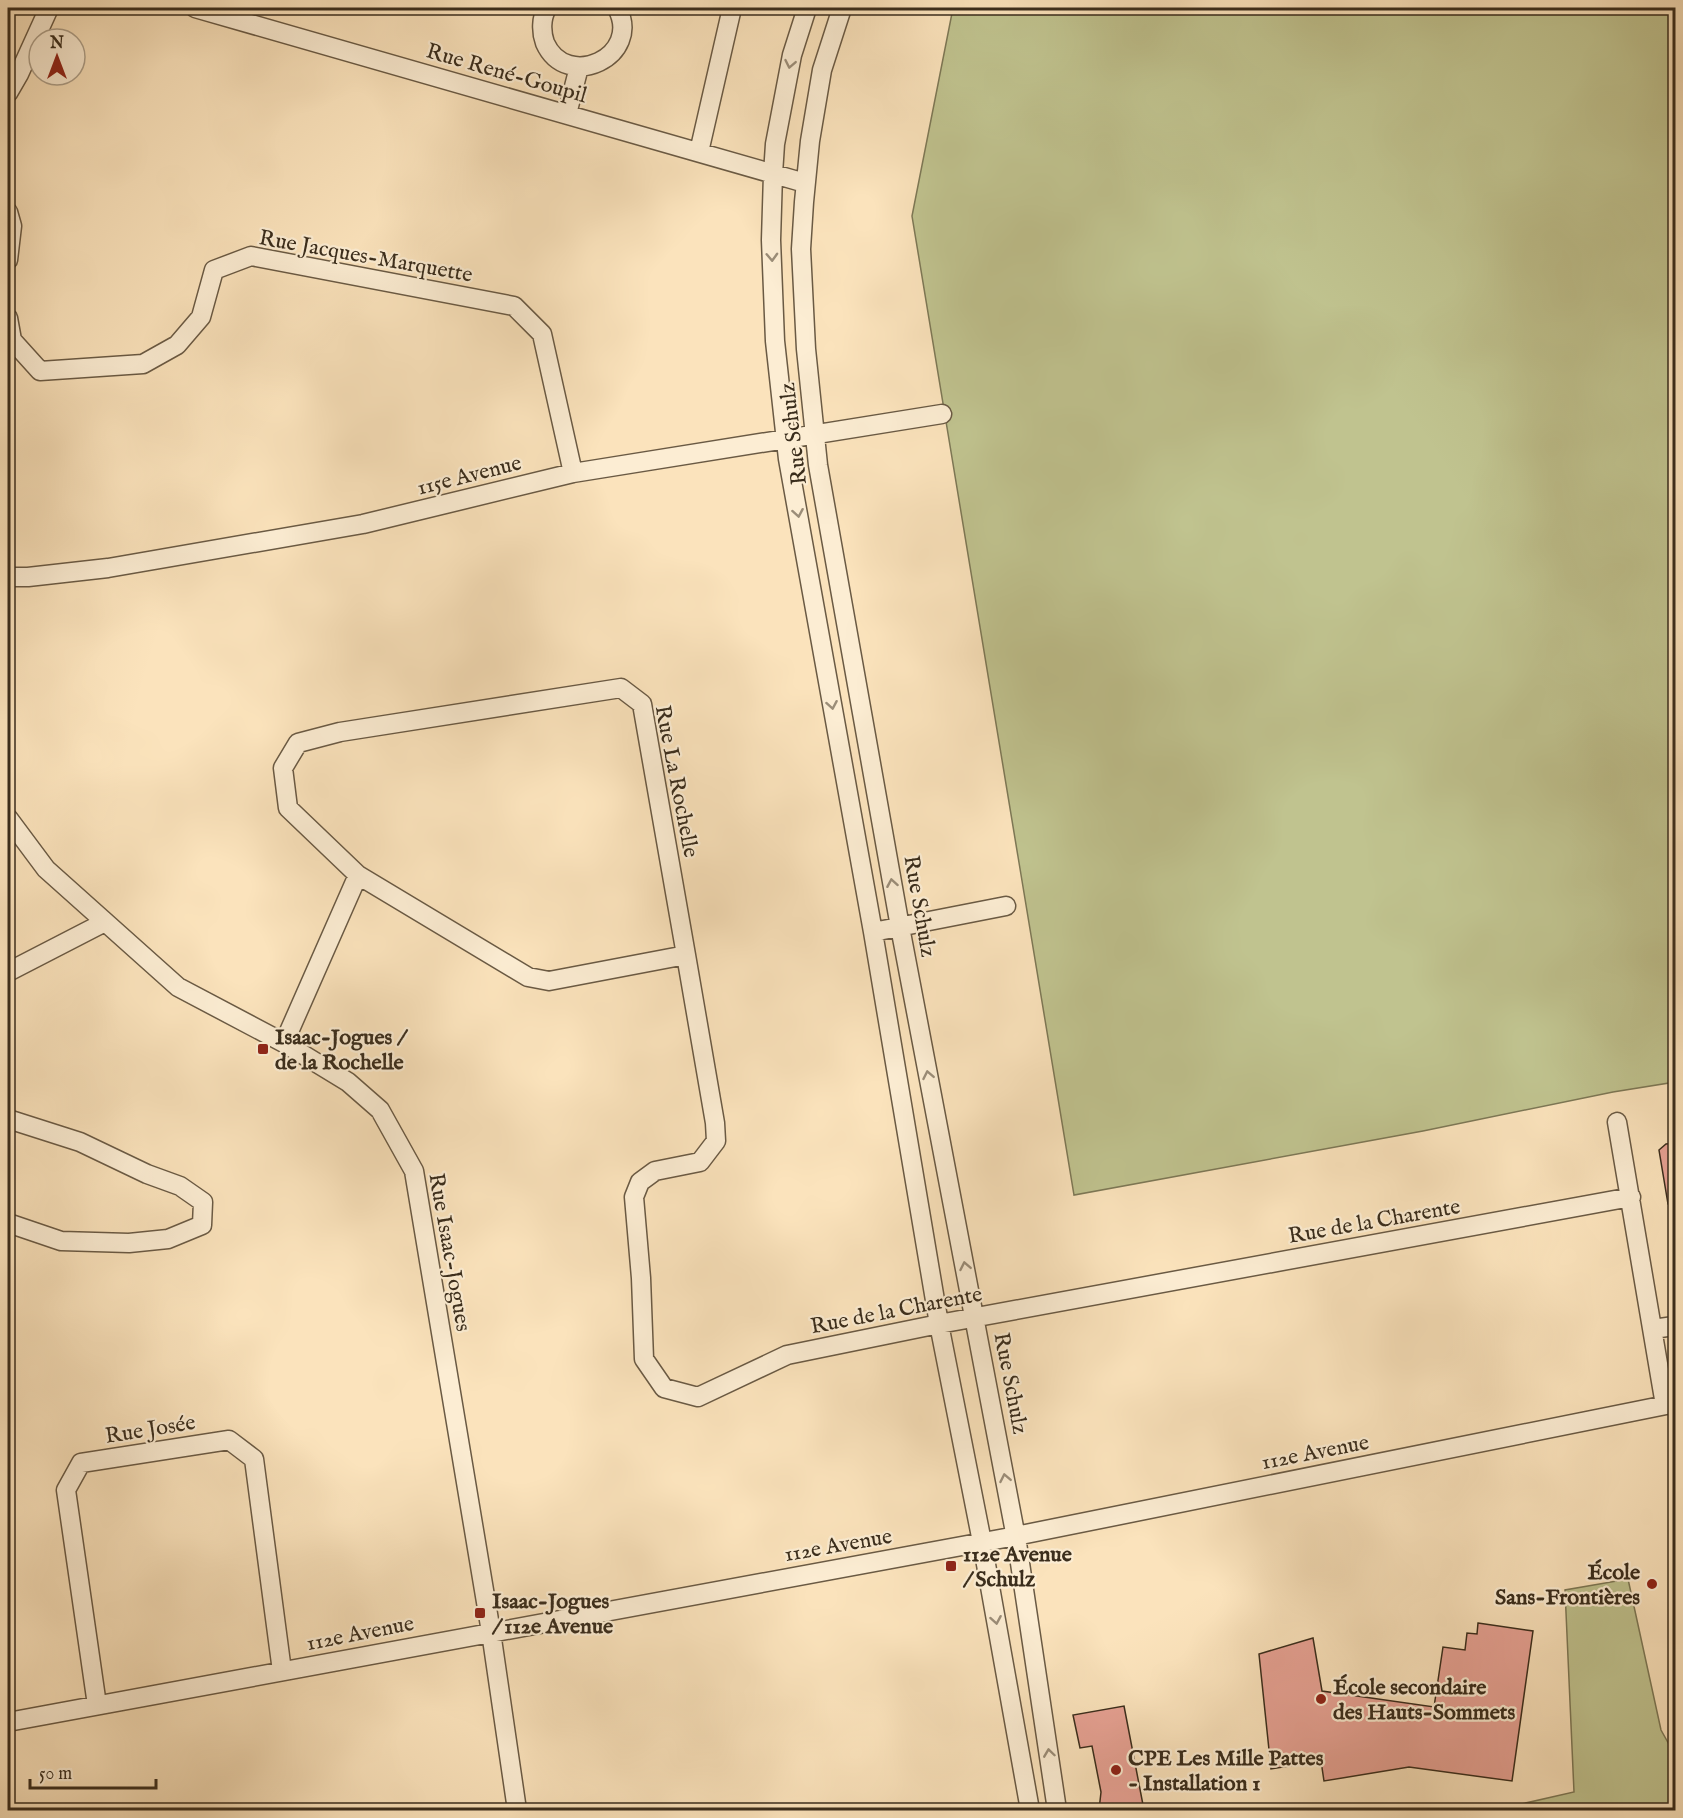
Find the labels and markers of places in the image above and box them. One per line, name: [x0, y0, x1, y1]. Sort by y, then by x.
place label: Isaac-Jogues / de la Rochelle: [275, 1024, 409, 1077]
marker: Isaac-Jogues / de la Rochelle: [256, 1042, 270, 1056]
place label: 112e Avenue / Schulz: [962, 1541, 1072, 1594]
marker: 112e Avenue / Schulz: [944, 1559, 958, 1573]
place label: École Sans-Frontières: [1495, 1559, 1640, 1612]
marker: École Sans-Frontières: [1645, 1577, 1659, 1591]
place label: Isaac-Jogues / 112e Avenue: [491, 1588, 613, 1641]
marker: Isaac-Jogues / 112e Avenue: [473, 1606, 487, 1620]
place label: École secondaire des Hauts-Sommets: [1333, 1674, 1515, 1727]
marker: École secondaire des Hauts-Sommets: [1314, 1692, 1328, 1706]
place label: CPE Les Mille Pattes - Installation 1: [1128, 1745, 1324, 1798]
marker: CPE Les Mille Pattes - Installation 1: [1109, 1763, 1123, 1777]

